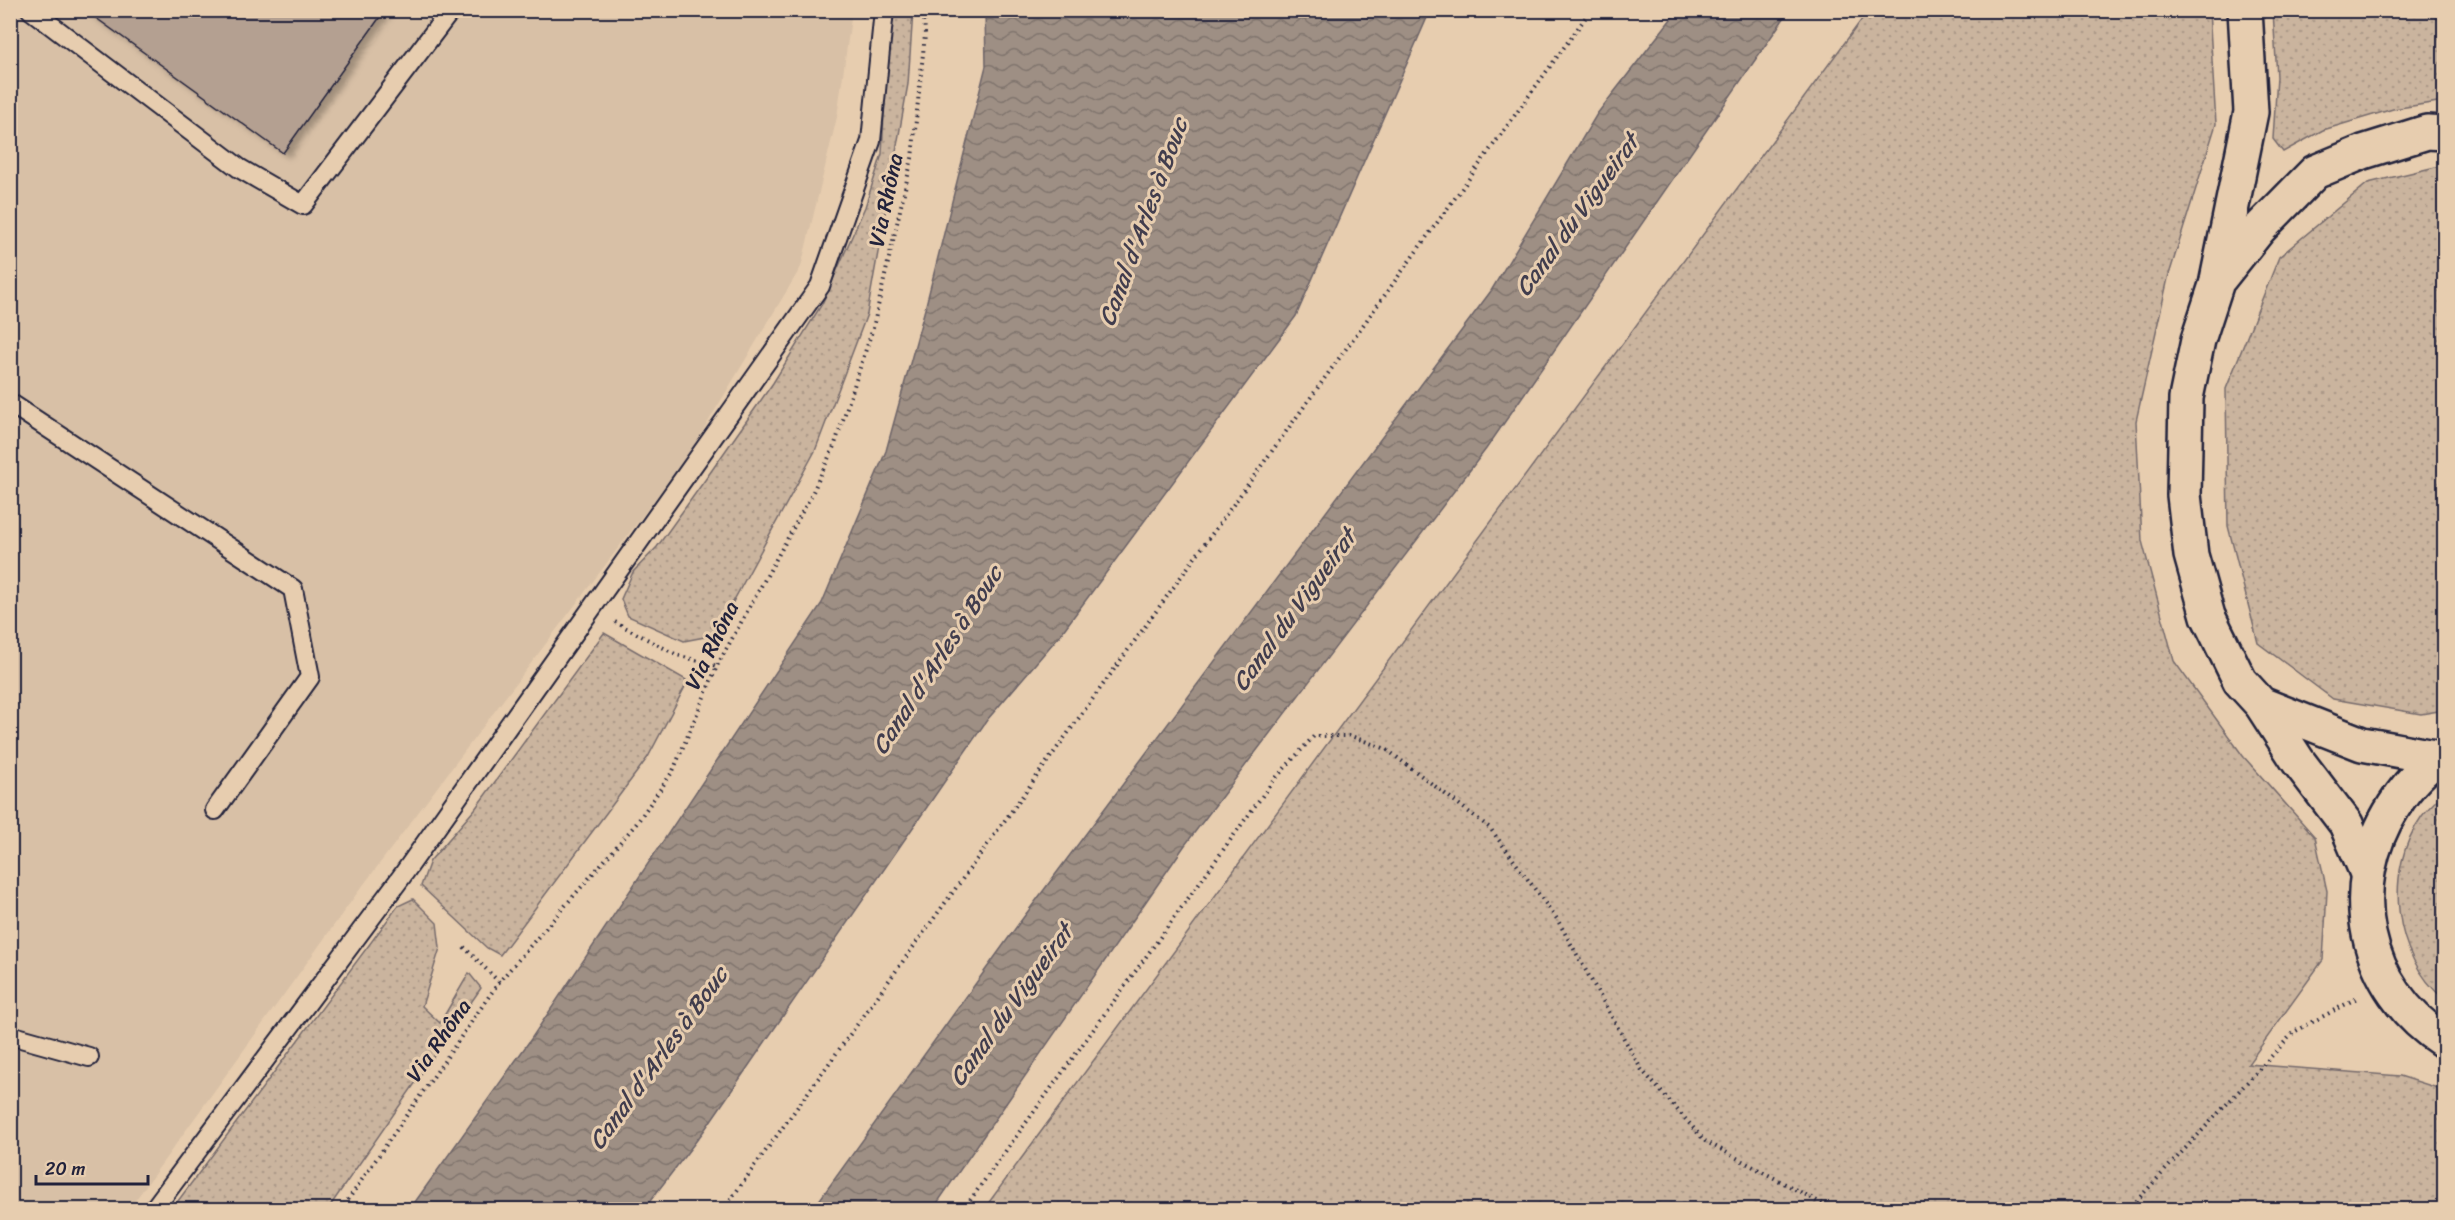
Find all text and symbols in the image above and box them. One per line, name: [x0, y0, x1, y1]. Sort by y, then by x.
water label: Canal d'Arles à Bouc: [1086, 110, 1201, 332]
water label: Canal du Vigueirat: [1503, 121, 1653, 305]
street label: Via Rhôna: [857, 150, 914, 251]
water label: Canal du Vigueirat: [1220, 516, 1370, 700]
water label: Canal d'Arles à Bouc: [860, 555, 1016, 763]
street label: Via Rhôna: [673, 594, 750, 696]
water label: Canal du Vigueirat: [937, 911, 1087, 1095]
water label: Canal d'Arles à Bouc: [577, 955, 741, 1159]
street label: Via Rhôna: [395, 990, 482, 1090]
scale bar: [36, 1148, 148, 1186]
text: 20 m: [45, 1153, 85, 1185]

